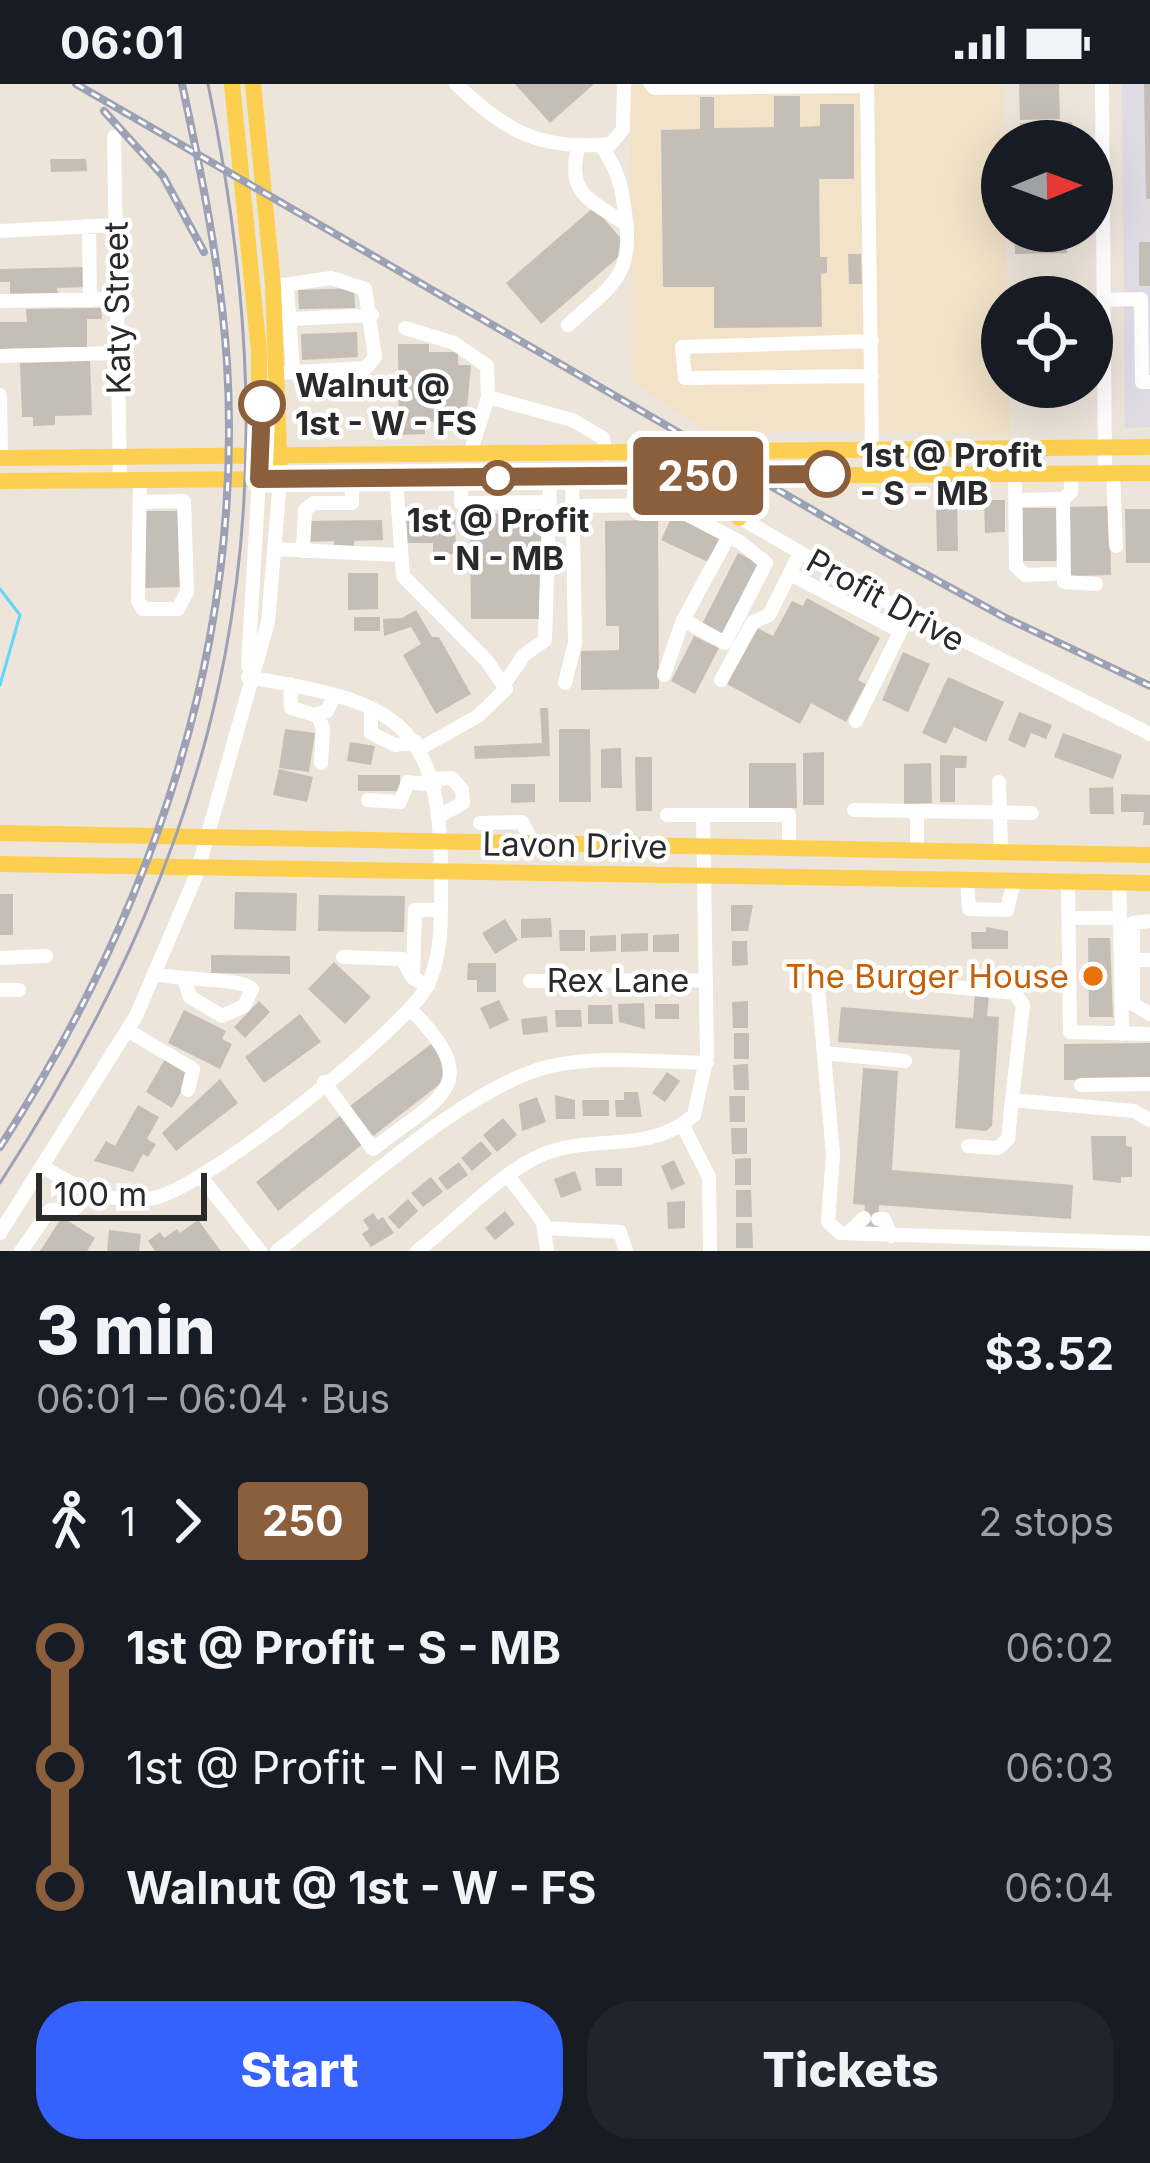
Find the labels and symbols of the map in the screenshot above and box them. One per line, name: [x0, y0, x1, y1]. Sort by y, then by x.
north arrow: [981, 120, 1113, 252]
street label: Katy Street: [95, 221, 139, 395]
place label: Walnut @ 1st - W - FS: [295, 365, 477, 443]
marker: Walnut @ 1st - W - FS: [240, 382, 284, 426]
place label: 1st @ Profit - S - MB: [860, 435, 1043, 513]
line badge: 250: [629, 437, 767, 515]
marker: 1st @ Profit - S - MB: [805, 452, 849, 496]
marker: 1st @ Profit - N - MB: [482, 462, 514, 494]
place label: 1st @ Profit - N - MB: [407, 500, 589, 578]
street label: Profit Drive: [800, 540, 972, 660]
street label: Lavon Drive: [482, 823, 668, 867]
place label: The Burger House: [785, 956, 1069, 996]
street label: Rex Lane: [547, 960, 689, 1000]
marker: The Burger House: [1080, 963, 1106, 989]
scale bar: [36, 1167, 207, 1220]

